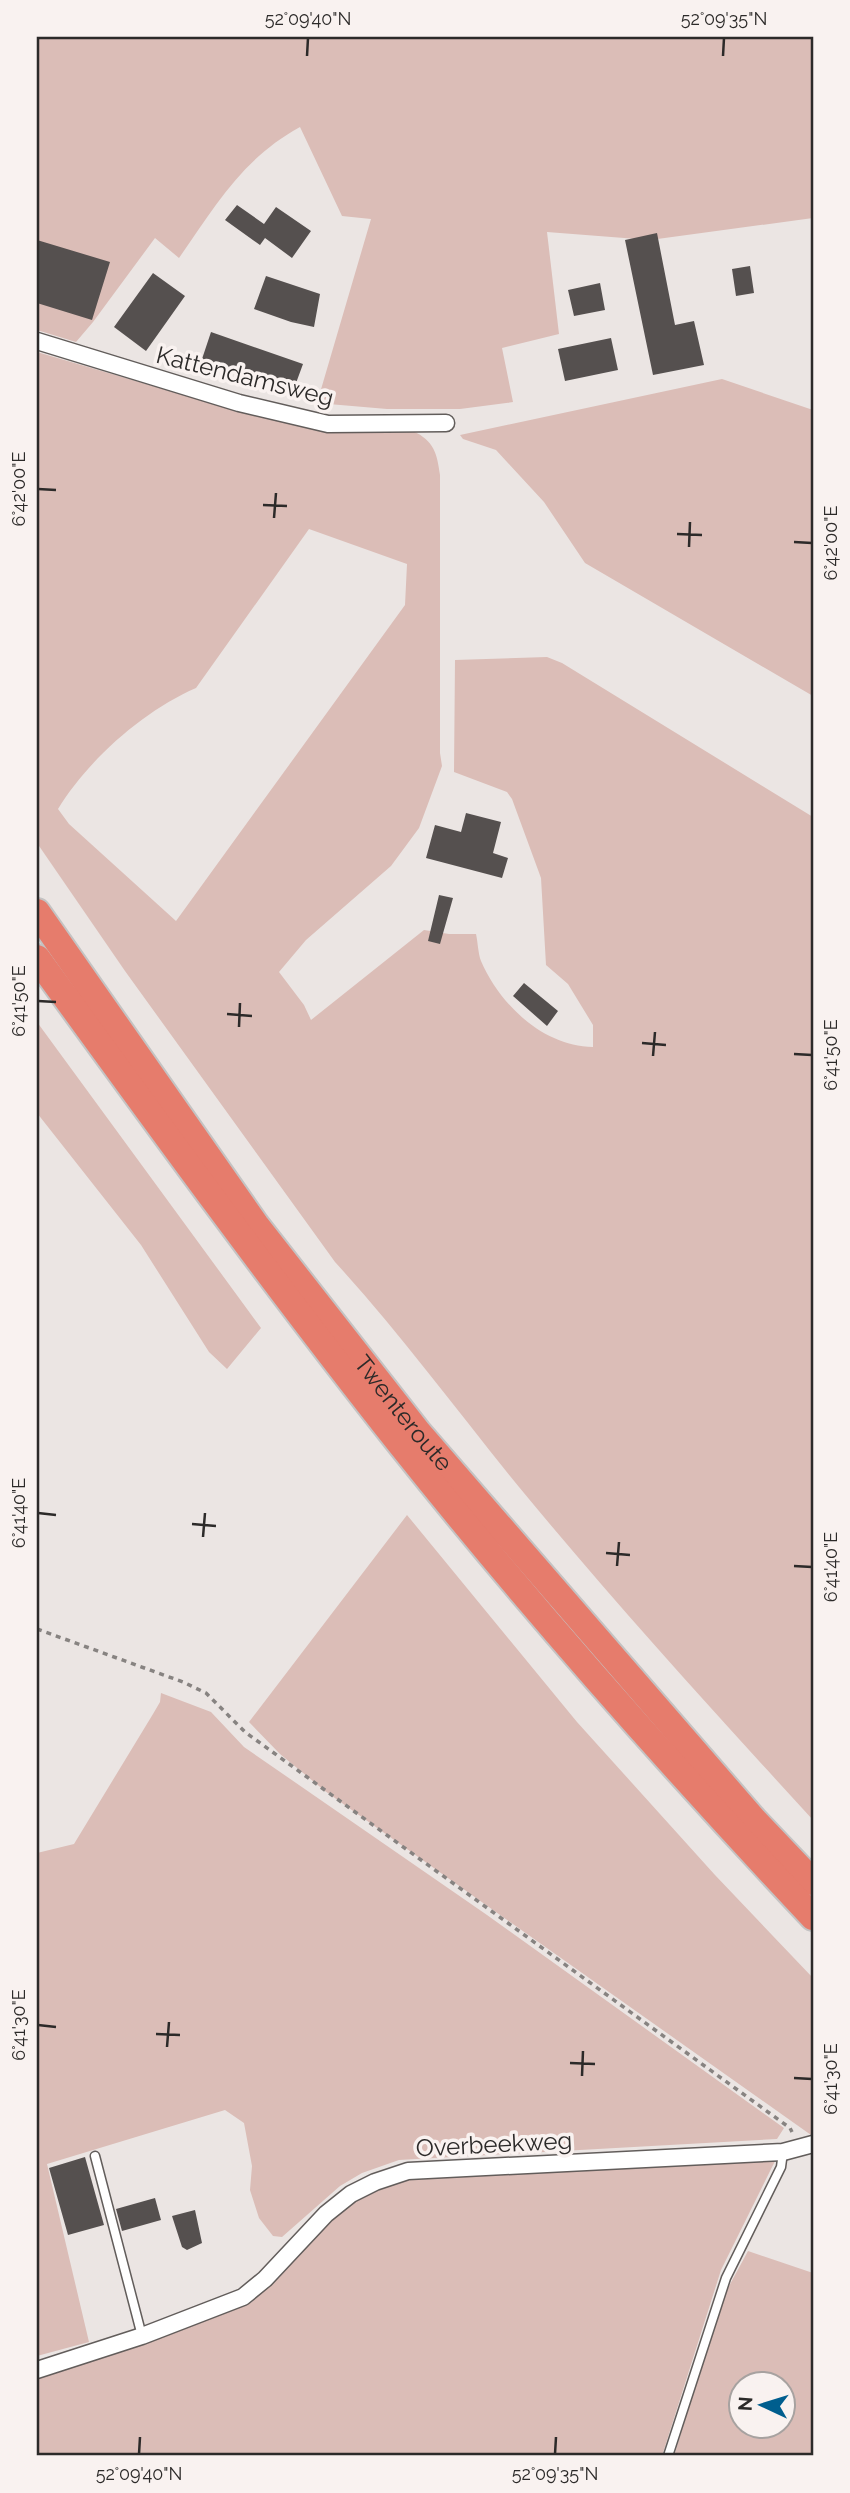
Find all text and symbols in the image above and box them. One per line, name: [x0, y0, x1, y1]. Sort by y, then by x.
text: 52°09'40"N: [265, 8, 351, 29]
text: 52°09'35"N: [681, 8, 767, 29]
street label: Kattendamsweg: [153, 340, 337, 412]
text: 6°42'00"E: [8, 452, 29, 526]
text: 6°42'00"E: [820, 506, 841, 580]
text: 6°41'50"E: [8, 965, 29, 1037]
text: 6°41'50"E: [820, 1019, 841, 1091]
street label: Twenteroute: [349, 1349, 459, 1476]
text: 6°41'40"E: [8, 1478, 29, 1548]
text: 6°41'40"E: [820, 1532, 841, 1602]
text: 6°41'30"E: [8, 1989, 29, 2061]
text: 6°41'30"E: [820, 2043, 841, 2115]
street label: Overbeekweg: [415, 2125, 573, 2163]
north arrow: [728, 2370, 798, 2440]
text: N: [734, 2396, 757, 2412]
text: 52°09'40"N: [96, 2463, 182, 2484]
text: 52°09'35"N: [512, 2463, 598, 2484]

